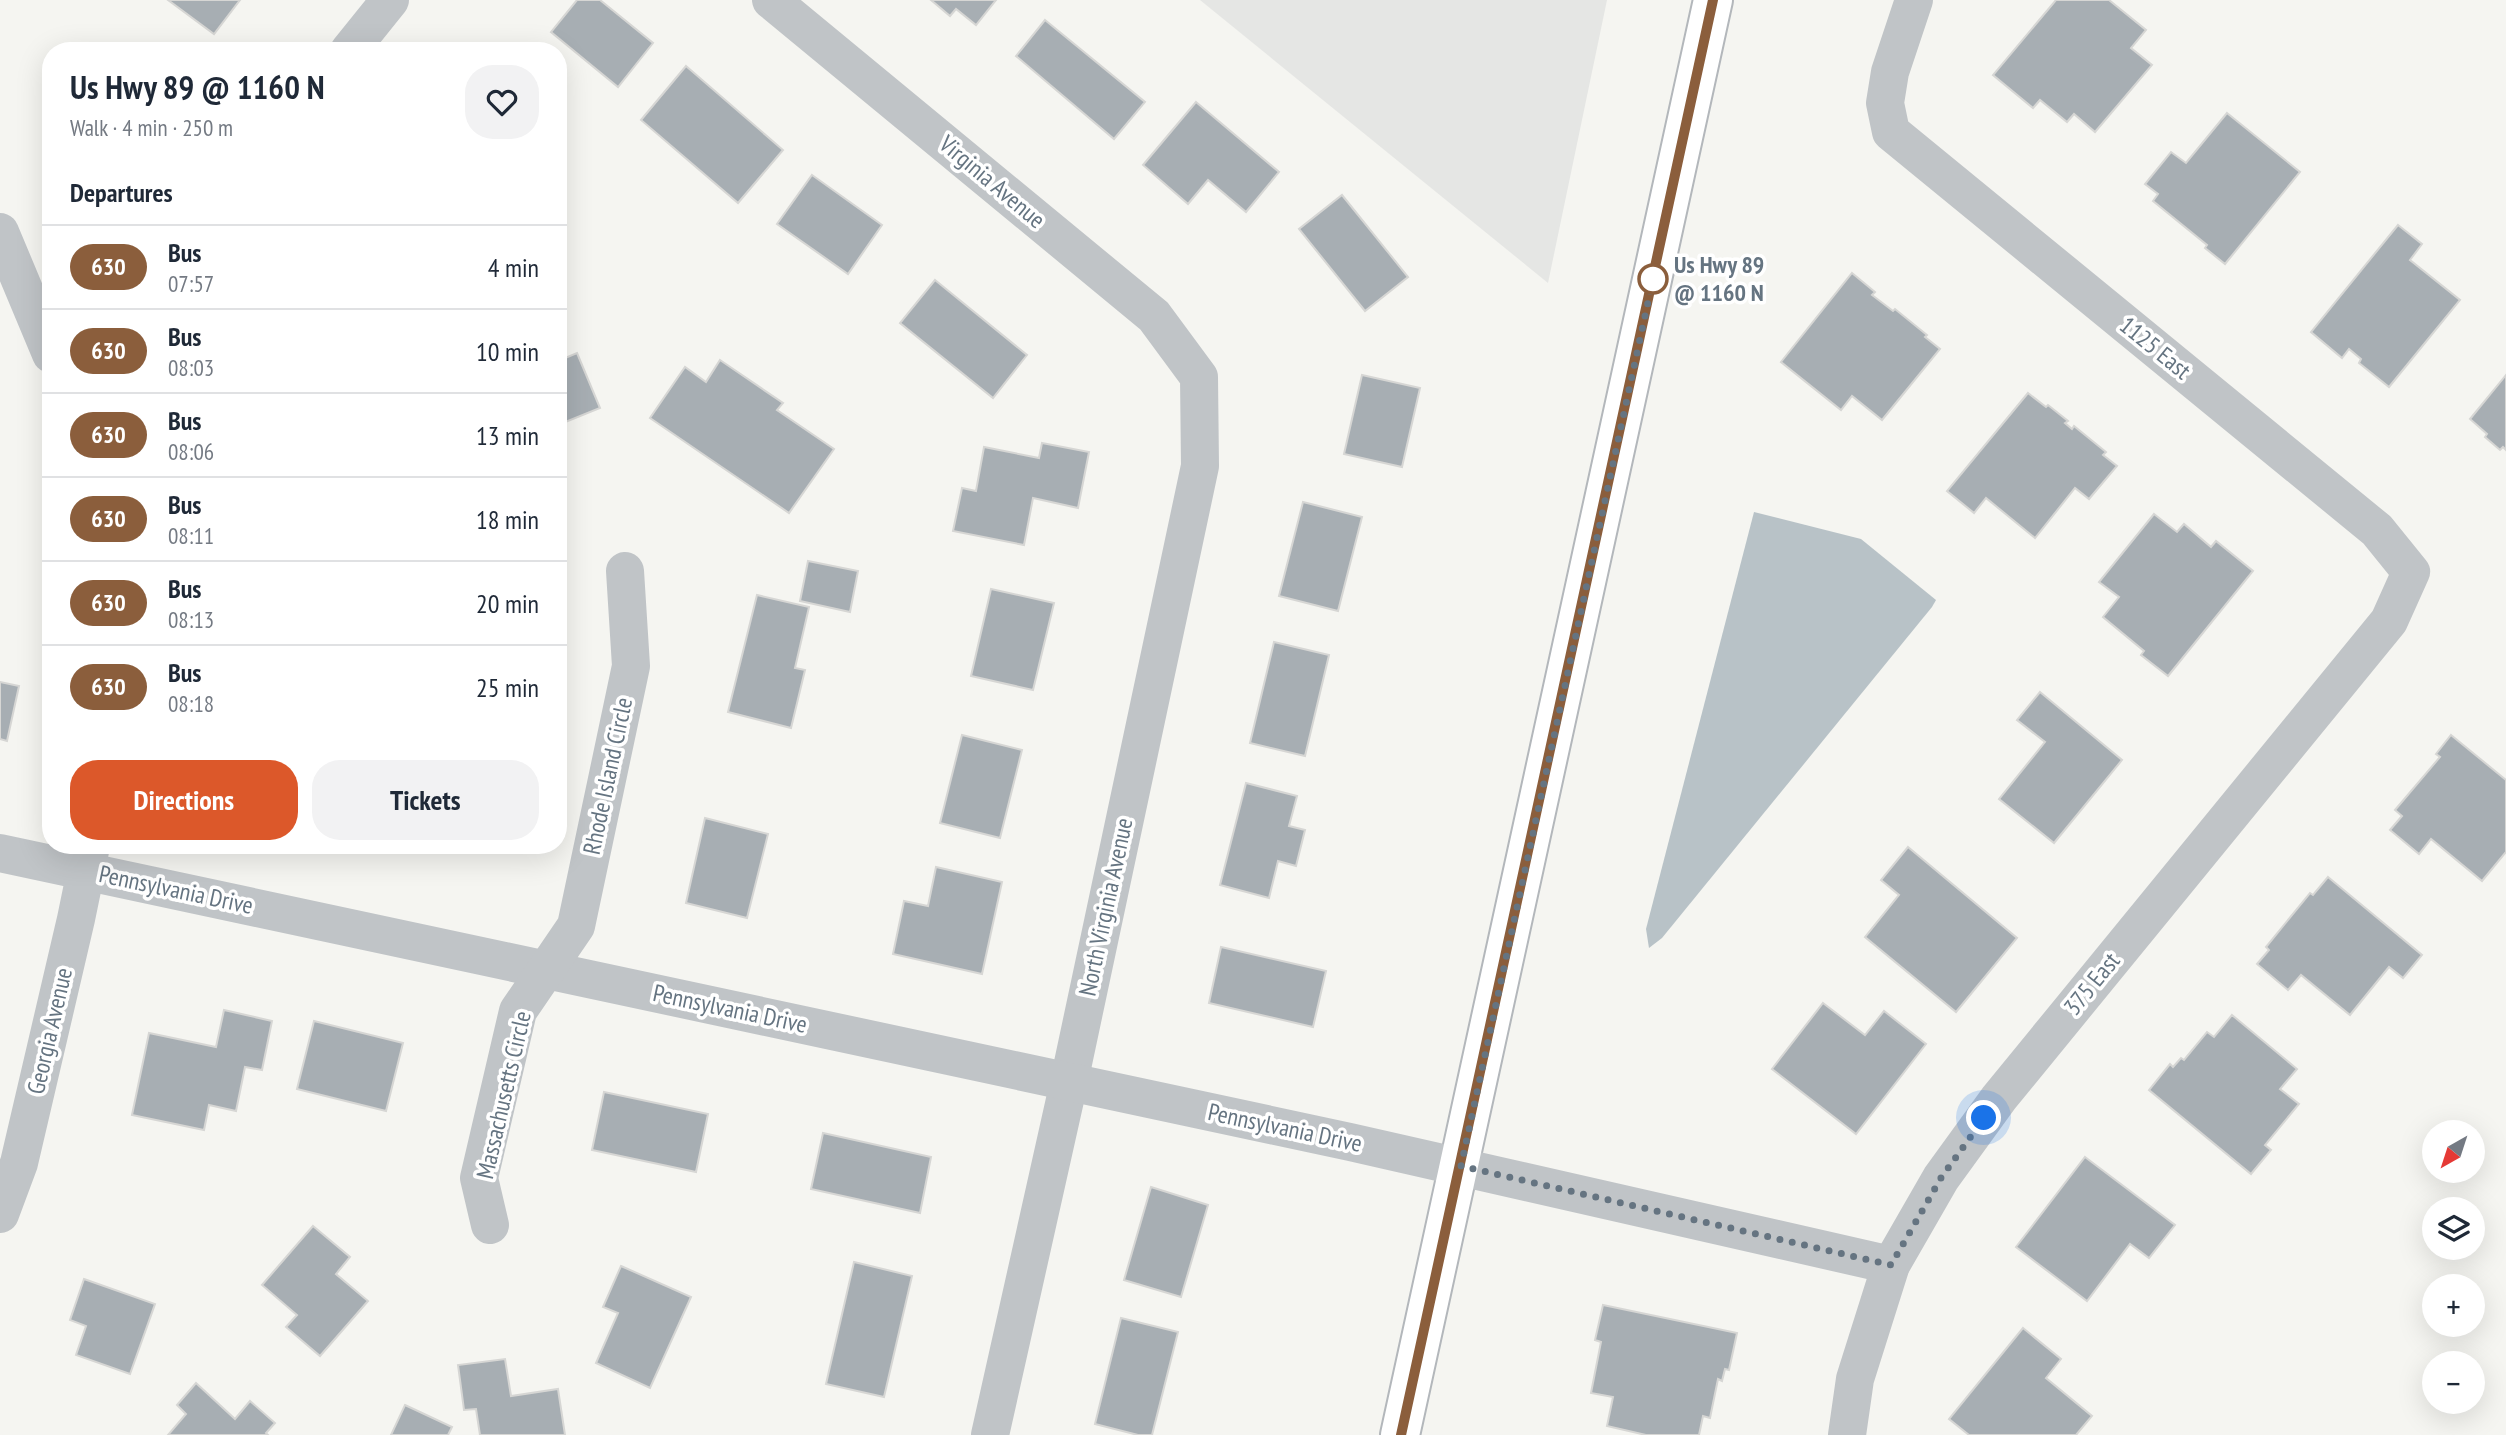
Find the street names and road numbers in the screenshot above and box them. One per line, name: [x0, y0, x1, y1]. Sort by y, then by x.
street label: Virginia Avenue: [932, 128, 1052, 235]
street label: 1125 East: [2113, 309, 2198, 386]
street label: Rhode Island Circle: [576, 695, 639, 857]
street label: North Virginia Avenue: [1072, 815, 1139, 999]
street label: Pennsylvania Drive: [96, 858, 256, 921]
street label: 375 East: [2057, 946, 2127, 1021]
street label: Georgia Avenue: [20, 965, 79, 1097]
street label: Pennsylvania Drive: [650, 977, 810, 1040]
street label: Massachusetts Circle: [469, 1008, 538, 1182]
street label: Pennsylvania Drive: [1205, 1096, 1365, 1159]

